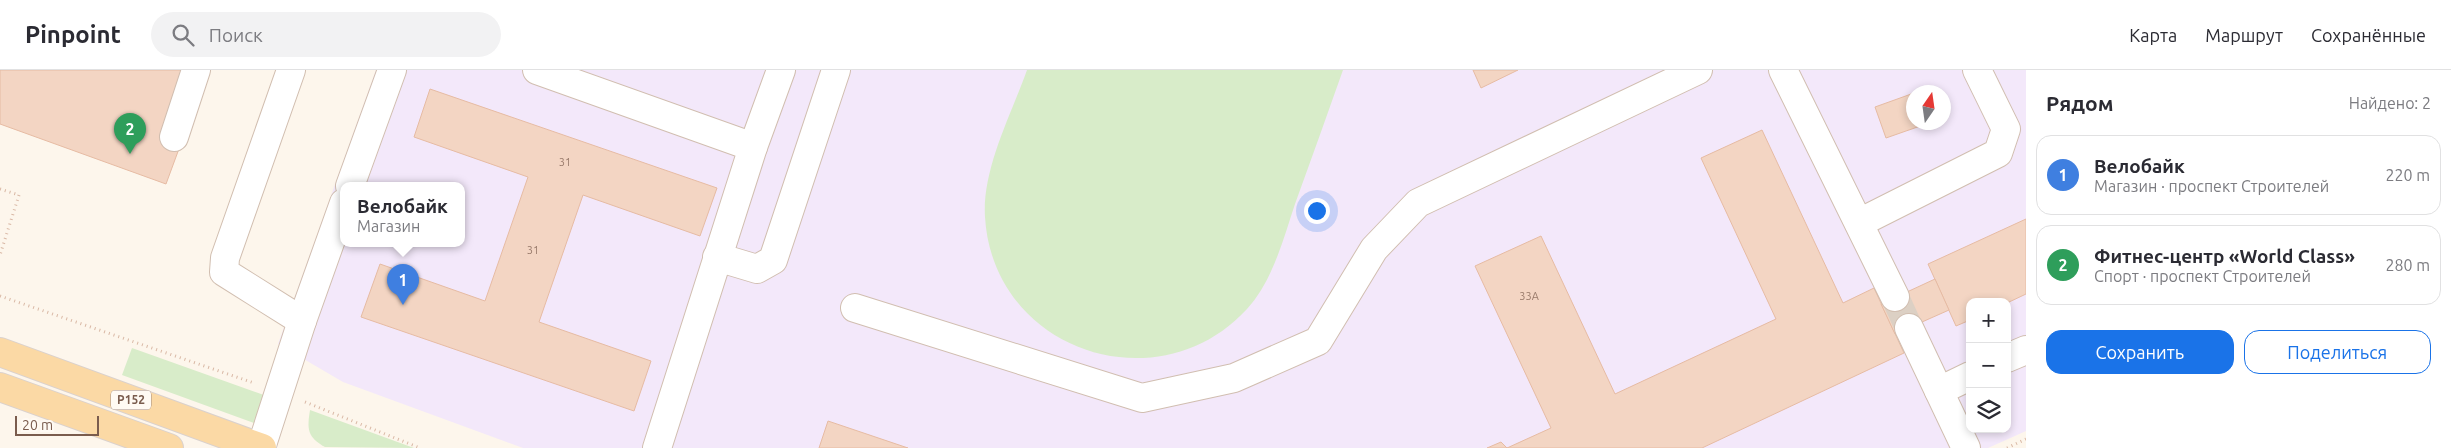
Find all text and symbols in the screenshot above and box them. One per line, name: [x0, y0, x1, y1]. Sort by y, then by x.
search box: [151, 12, 501, 57]
text: Pinpoint: [25, 21, 121, 48]
icon: search: [169, 21, 197, 49]
text: Поиск: [209, 24, 263, 46]
text: Карта: [2129, 25, 2177, 45]
text: Маршрут: [2205, 25, 2283, 45]
text: Сохранённые: [2311, 25, 2426, 45]
north arrow: [1906, 85, 1951, 130]
text: Рядом: [2046, 91, 2114, 115]
text: Найдено: 2: [2349, 94, 2431, 112]
pin: 2: [114, 113, 146, 154]
text: Велобайк: [2094, 155, 2185, 177]
house number: 31: [559, 156, 571, 168]
text: 1: [2058, 166, 2068, 184]
text: 220 m: [2385, 166, 2430, 184]
text: Магазин · проспект Строителей: [2094, 177, 2329, 195]
popup: [340, 182, 465, 247]
text: Велобайк: [357, 195, 448, 217]
your location: [1304, 198, 1330, 224]
text: Магазин: [357, 217, 420, 235]
house number: 31: [527, 244, 539, 256]
text: Фитнес-центр «World Class»: [2094, 245, 2355, 267]
text: 2: [2058, 256, 2068, 274]
text: 280 m: [2385, 256, 2430, 274]
pin: 1: [387, 264, 419, 305]
text: Спорт · проспект Строителей: [2094, 267, 2311, 285]
house number: 33А: [1519, 290, 1540, 302]
map controls: [1966, 298, 2011, 433]
button: +: [1966, 298, 2011, 343]
button: Сохранить: [2046, 330, 2234, 374]
button: Поделиться: [2244, 330, 2431, 374]
button: −: [1966, 343, 2011, 388]
button: layers: [1966, 388, 2011, 433]
road number: Р152: [111, 390, 151, 410]
scale bar: [15, 413, 99, 436]
text: 20 m: [22, 417, 53, 433]

